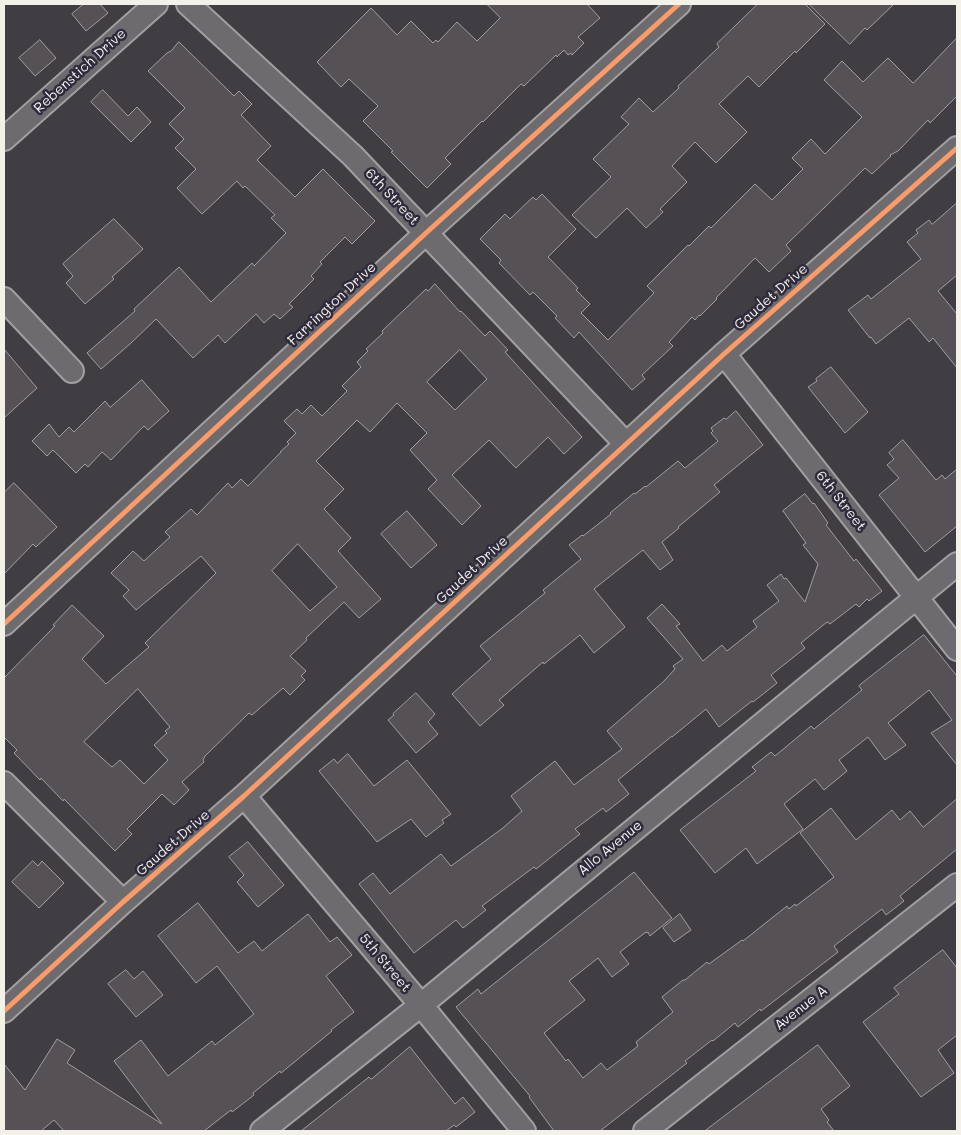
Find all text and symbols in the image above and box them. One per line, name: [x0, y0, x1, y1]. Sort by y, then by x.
street label: Rebenstich Drive: [31, 25, 129, 117]
street label: 6th Street: [361, 165, 423, 229]
street label: Farrington Drive: [284, 259, 380, 349]
street label: Gaudet Drive: [731, 261, 811, 333]
street label: 6th Street: [812, 468, 870, 534]
street label: Gaudet Drive: [433, 533, 511, 607]
street label: Gaudet Drive: [133, 807, 213, 879]
street label: Allo Avenue: [574, 817, 646, 879]
street label: 5th Street: [356, 930, 414, 996]
street label: Avenue A: [771, 982, 831, 1034]

